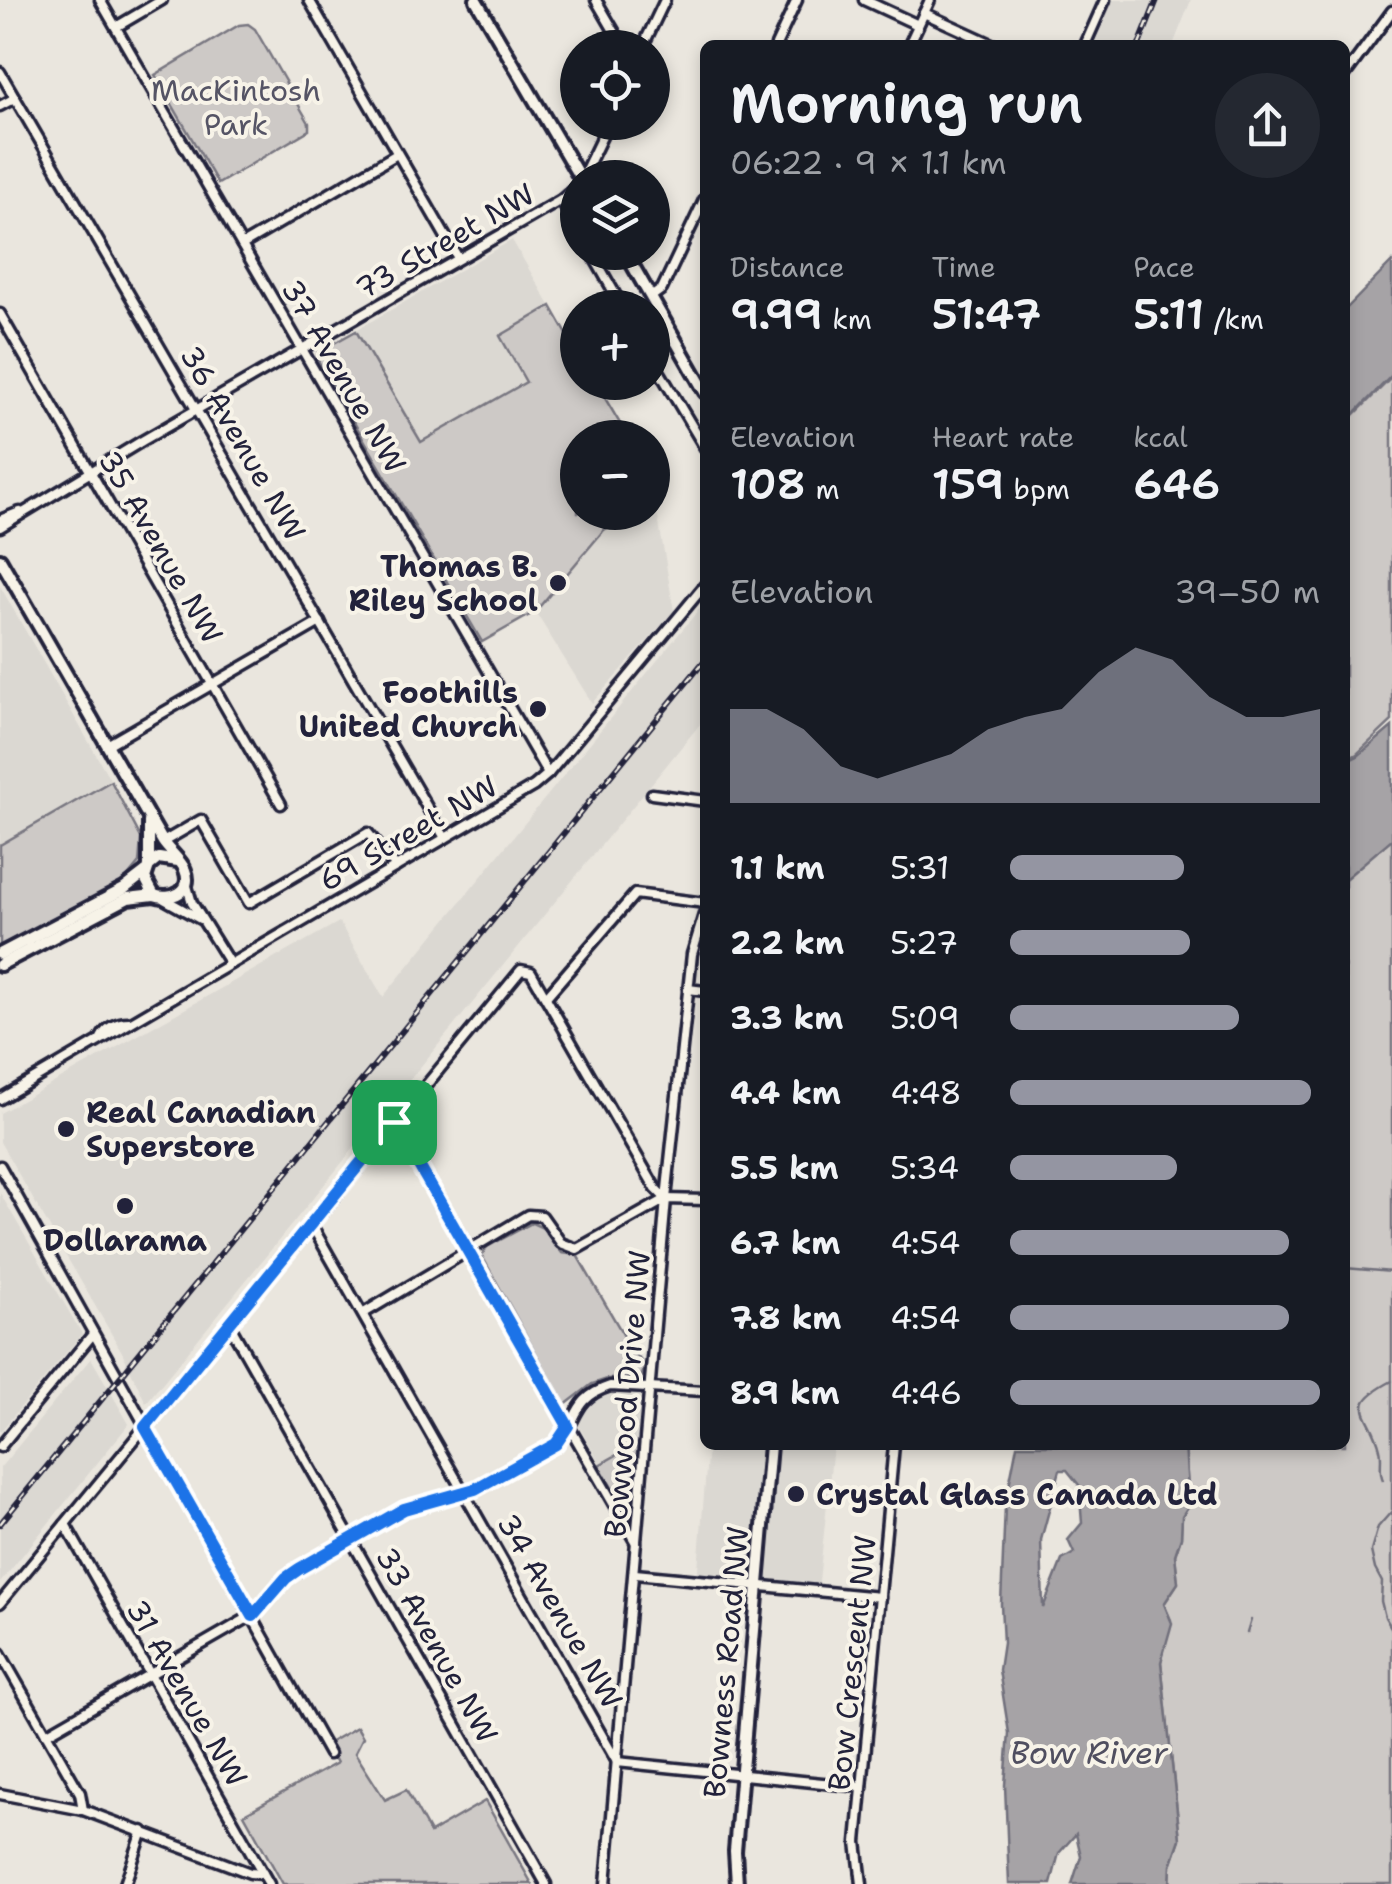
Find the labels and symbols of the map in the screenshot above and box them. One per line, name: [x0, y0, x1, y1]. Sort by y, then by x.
park label: MacKintosh Park: [151, 70, 321, 145]
street label: 73 Street NW: [348, 173, 542, 309]
street label: 37 Avenue NW: [272, 272, 416, 480]
street label: 36 Avenue NW: [170, 338, 316, 548]
street label: 35 Avenue NW: [89, 443, 233, 651]
place label: Thomas B. Riley School: [348, 546, 538, 621]
marker: Thomas B. Riley School: [547, 572, 569, 594]
place label: Foothills United Church: [298, 672, 518, 747]
marker: Foothills United Church: [527, 698, 549, 720]
street label: 69 Street NW: [311, 765, 505, 901]
pin: [352, 1080, 437, 1165]
place label: Real Canadian Superstore: [86, 1092, 316, 1167]
marker: Real Canadian Superstore: [55, 1118, 77, 1140]
marker: Dollarama: [114, 1195, 136, 1217]
place label: Dollarama: [43, 1220, 207, 1261]
street label: Bowwood Drive NW: [594, 1249, 660, 1539]
place label: Crystal Glass Canada Ltd: [816, 1474, 1218, 1515]
marker: Crystal Glass Canada Ltd: [785, 1483, 807, 1505]
street label: 34 Avenue NW: [488, 1506, 632, 1716]
street label: Bowness Road NW: [694, 1524, 758, 1800]
street label: Bow Crescent NW: [818, 1533, 886, 1793]
street label: 33 Avenue NW: [366, 1540, 508, 1750]
street label: 31 Avenue NW: [117, 1592, 257, 1794]
water label: Bow River: [1010, 1731, 1169, 1774]

